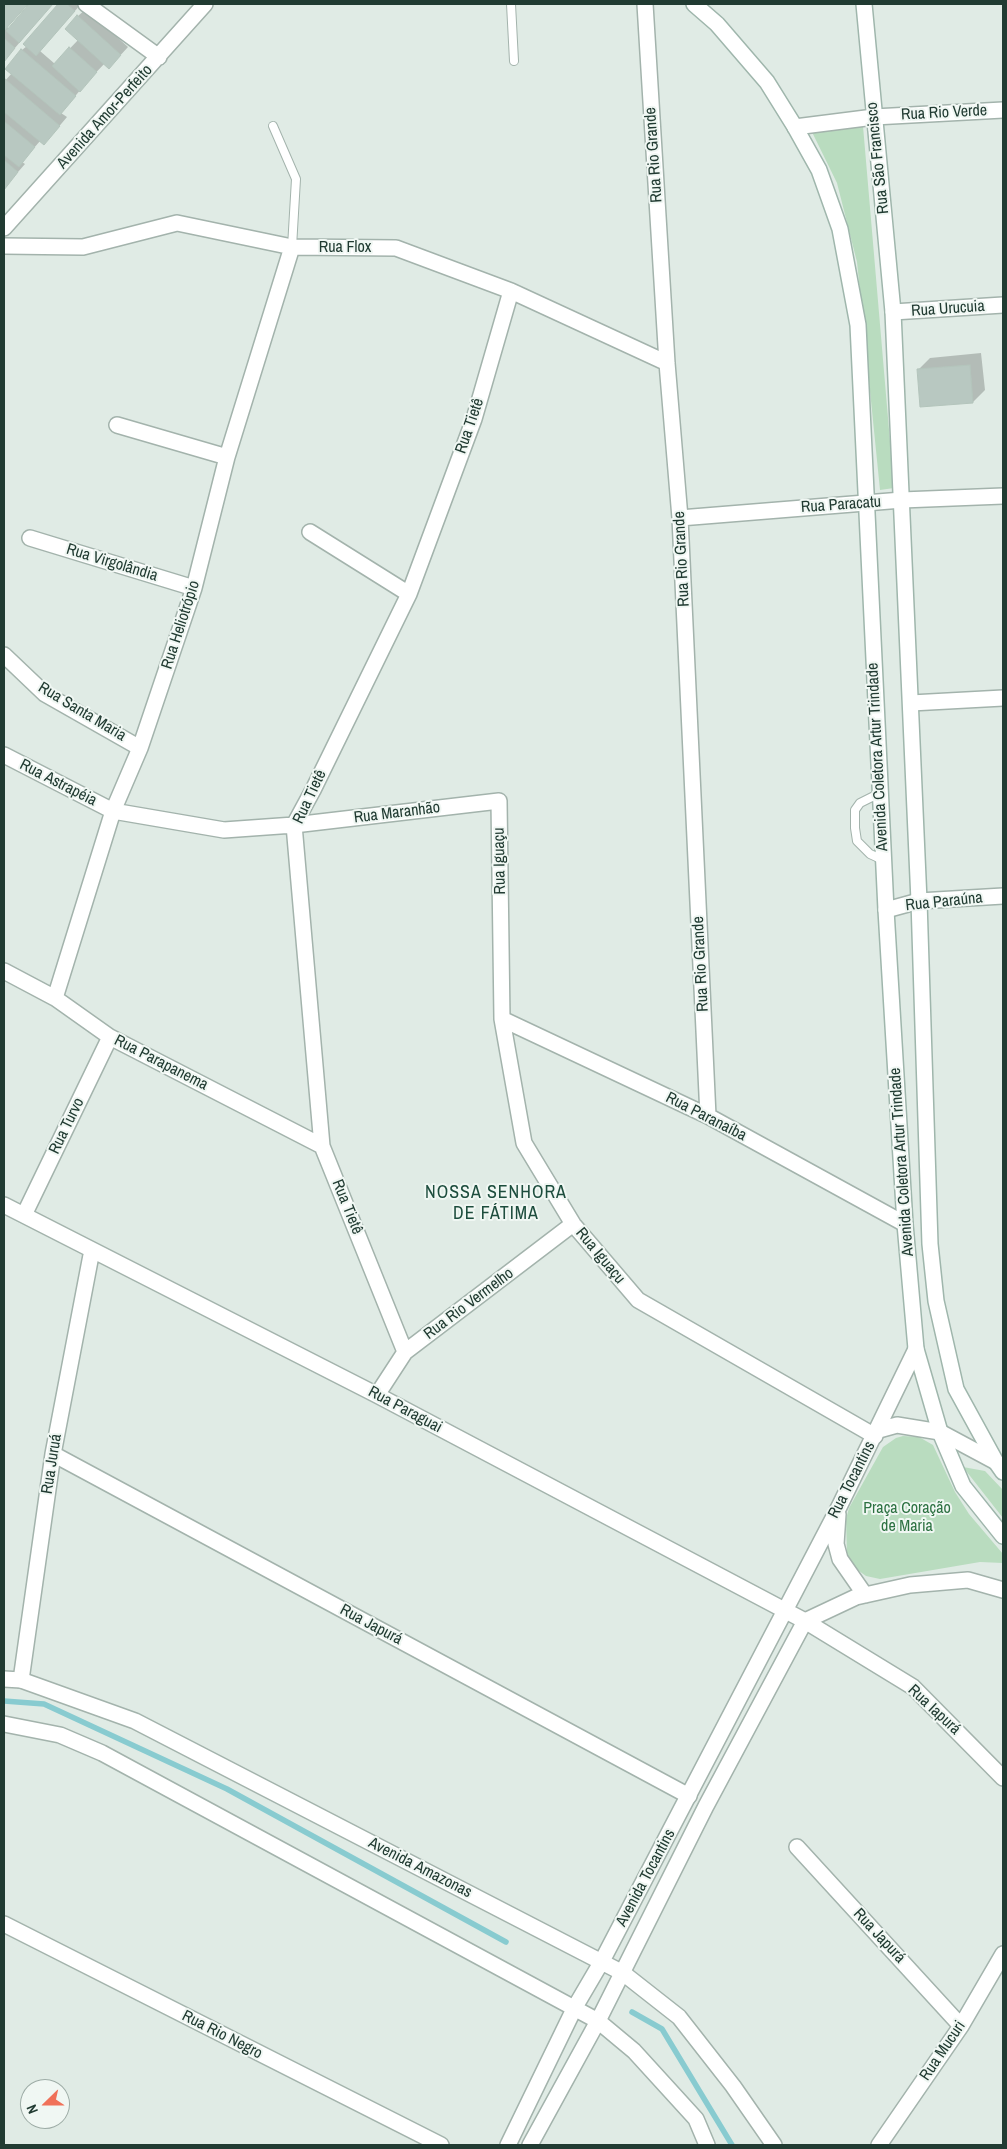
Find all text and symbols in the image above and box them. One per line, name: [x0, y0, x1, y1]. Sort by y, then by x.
street label: Avenida Amor-Perfeito: [53, 61, 157, 173]
street label: Rua São Francisco: [863, 101, 893, 215]
street label: Rua Rio Verde: [901, 101, 987, 125]
street label: Rua Rio Grande: [641, 107, 667, 203]
street label: Rua Flox: [319, 238, 371, 258]
street label: Rua Urucuia: [911, 297, 985, 321]
street label: Rua Tietê: [452, 396, 488, 456]
street label: Rua Paracatu: [800, 493, 882, 517]
street label: Rua Rio Grande: [670, 511, 694, 607]
street label: Rua Virgolândia: [64, 540, 160, 586]
street label: Rua Heliotrópio: [158, 578, 204, 672]
street label: Avenida Coletora Artur Trindade: [863, 662, 893, 852]
street label: Rua Santa Maria: [35, 678, 129, 746]
street label: Rua Astrapéia: [16, 755, 100, 811]
street label: Rua Tietê: [289, 767, 331, 827]
street label: Rua Maranhão: [353, 798, 441, 828]
street label: Rua Iguaçu: [490, 827, 510, 895]
street label: Rua Paraúna: [905, 888, 983, 916]
street label: Rua Rio Grande: [689, 916, 713, 1012]
street label: Rua Parapanema: [111, 1031, 211, 1095]
street label: Avenida Coletora Artur Trindade: [886, 1067, 918, 1257]
street label: Rua Paranaíba: [662, 1088, 750, 1146]
street label: Rua Turvo: [45, 1095, 89, 1157]
street label: Rua Tietê: [327, 1177, 367, 1237]
district label: NOSSA SENHORA DE FÁTIMA: [423, 1182, 569, 1224]
street label: Rua Iguaçu: [571, 1224, 629, 1288]
street label: Rua Rio Vermelho: [420, 1264, 518, 1344]
street label: Rua Paraguai: [365, 1383, 445, 1437]
street label: Rua Juruá: [38, 1433, 66, 1495]
street label: Rua Tocantins: [824, 1438, 880, 1522]
park label: Praça Coração de Maria: [863, 1499, 951, 1537]
street label: Rua Japurá: [337, 1601, 405, 1649]
street label: Rua Iapurá: [904, 1681, 964, 1739]
street label: Avenida Tocantins: [612, 1826, 680, 1930]
street label: Avenida Amazonas: [365, 1834, 475, 1902]
street label: Rua Japurá: [849, 1905, 909, 1967]
street label: Rua Rio Negro: [179, 2007, 265, 2063]
street label: Rua Mucuri: [916, 2018, 970, 2084]
north arrow: [20, 2079, 70, 2129]
text: N: [22, 2102, 42, 2116]

